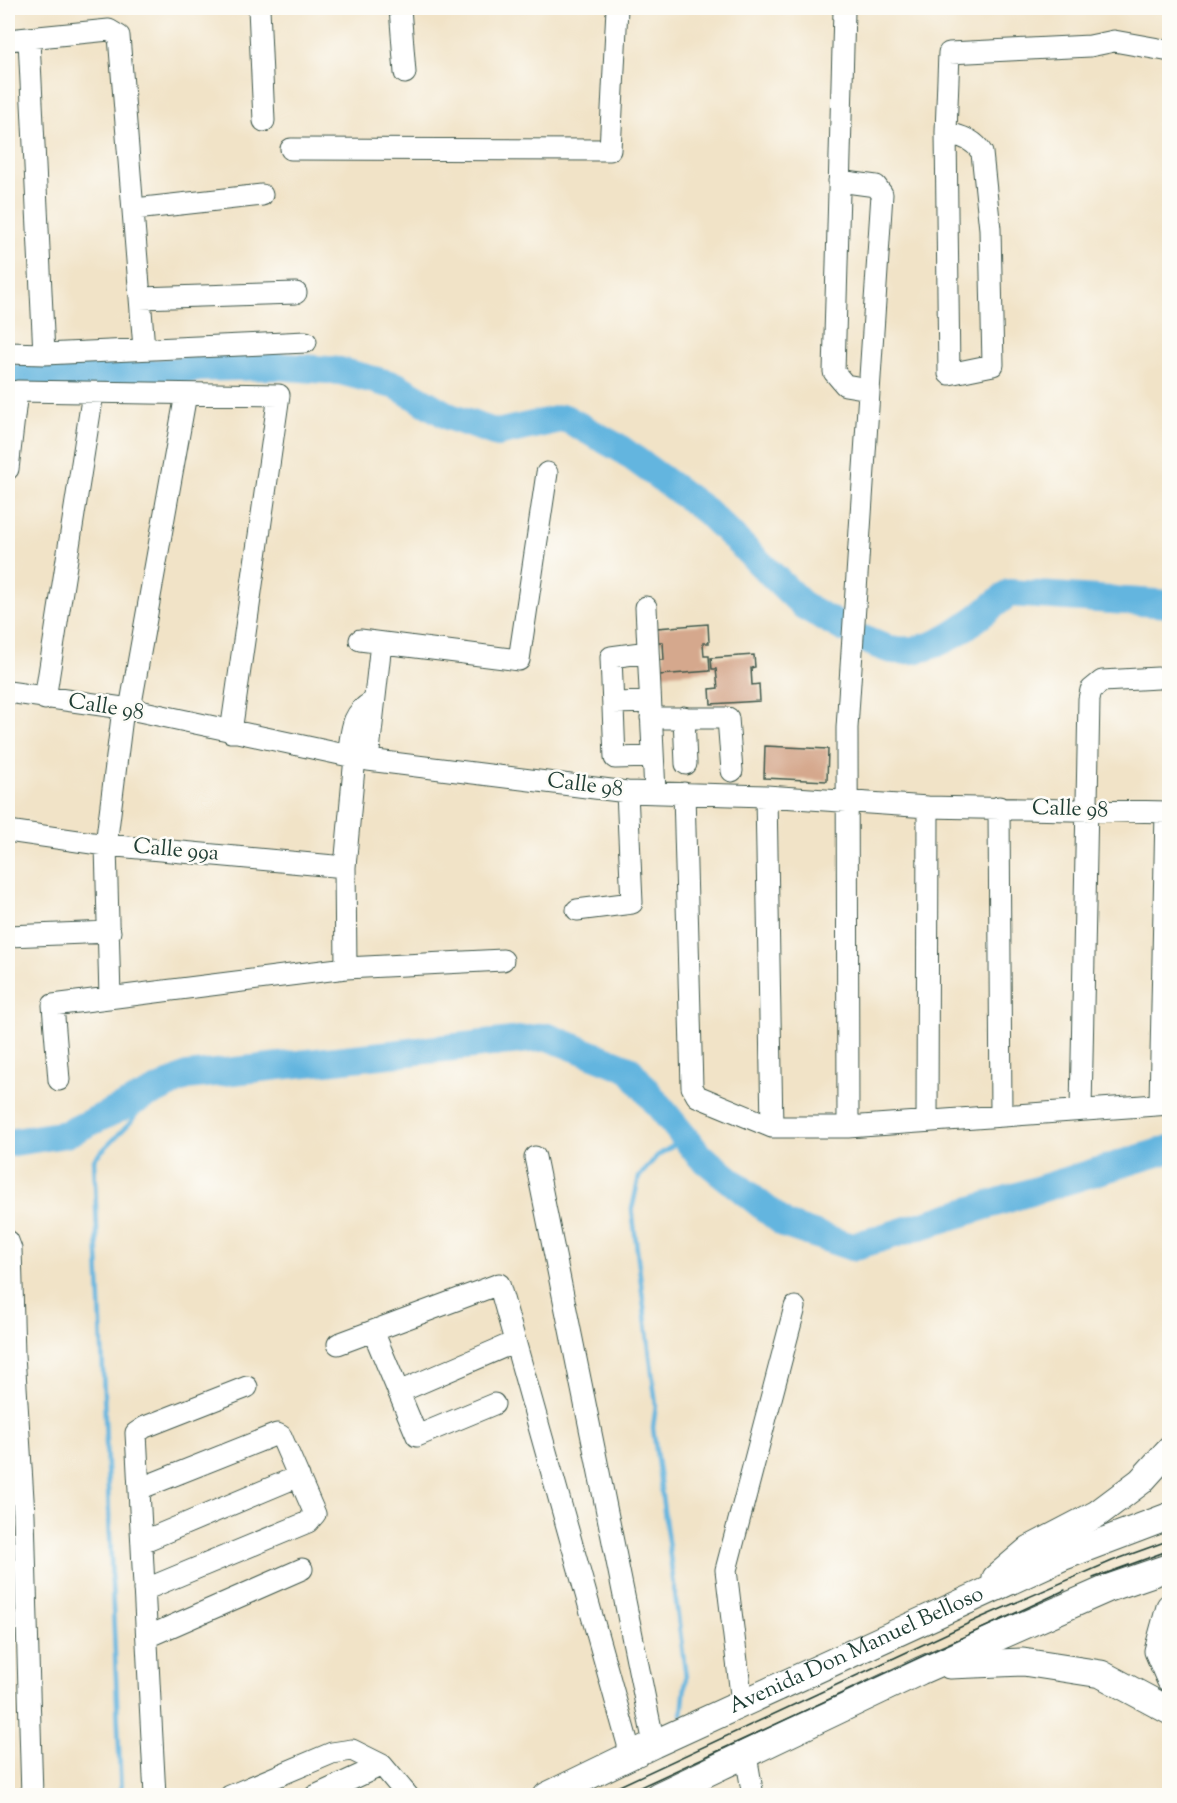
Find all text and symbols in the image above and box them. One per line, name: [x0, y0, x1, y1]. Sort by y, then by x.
street label: Calle 98: [66, 686, 146, 730]
street label: Calle 98: [545, 765, 625, 807]
street label: Calle 98: [1031, 793, 1109, 827]
street label: Calle 99a: [132, 831, 220, 871]
street label: Avenida Don Manuel Belloso: [724, 1579, 989, 1723]

